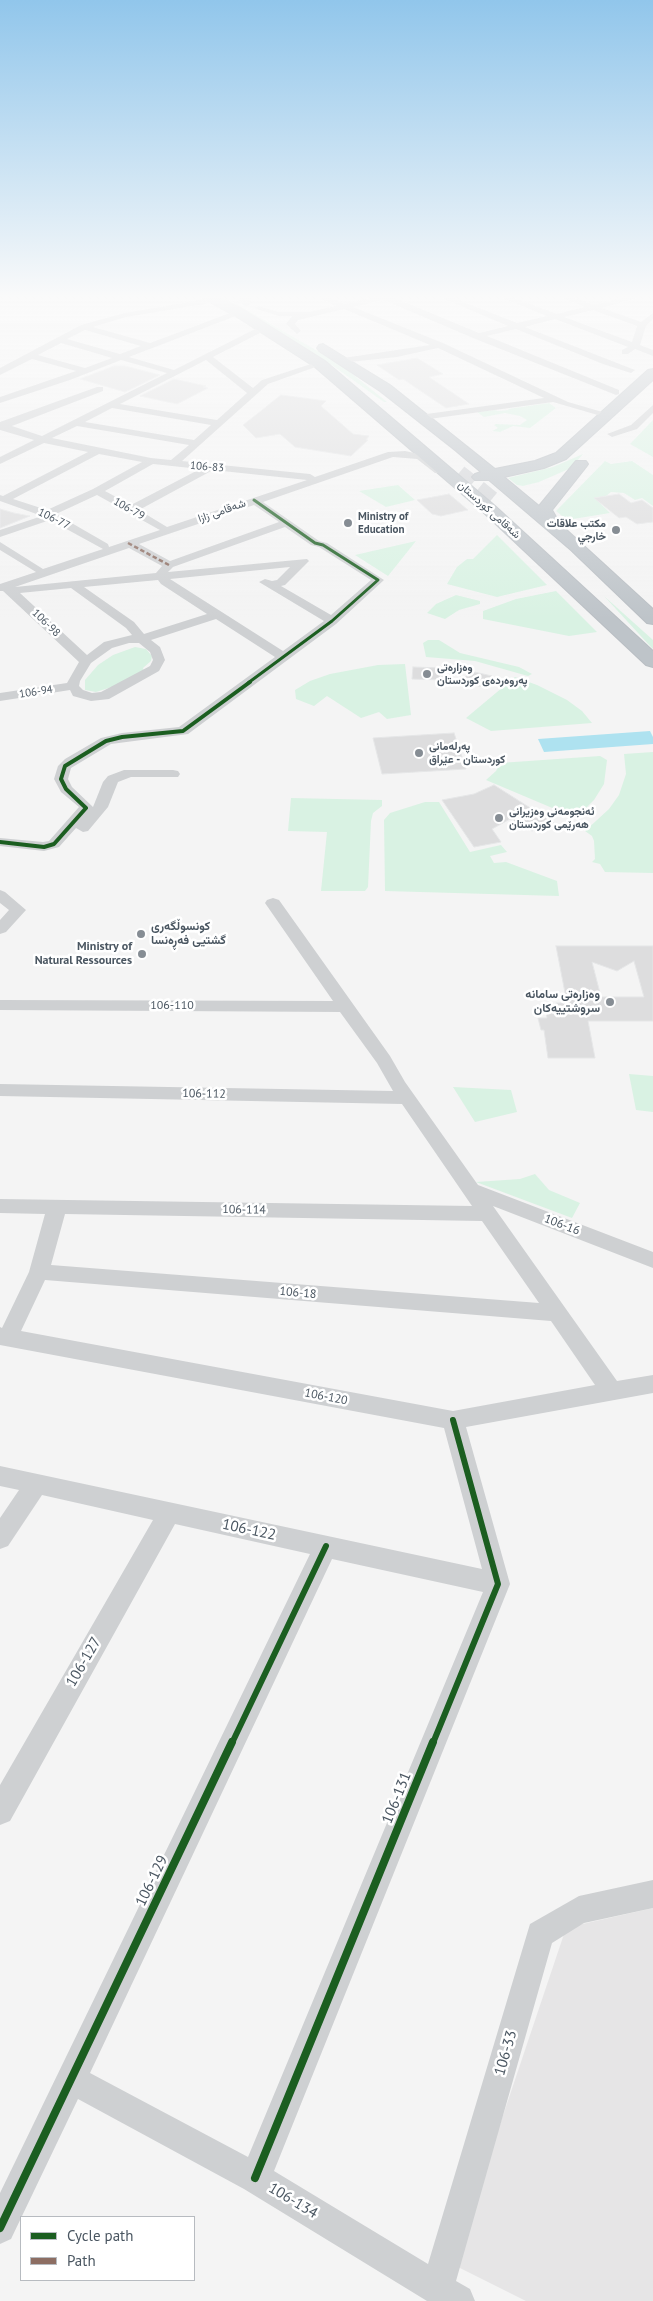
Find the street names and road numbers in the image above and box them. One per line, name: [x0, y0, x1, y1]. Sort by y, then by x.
street label: 106-83: [190, 459, 224, 475]
street label: شەقامی کوردستان: [455, 478, 523, 542]
street label: 106-79: [111, 495, 147, 523]
street label: شەقامی زازا: [196, 497, 248, 525]
street label: 106-77: [36, 506, 72, 532]
street label: 106-98: [29, 606, 63, 640]
street label: 106-94: [18, 683, 54, 701]
street label: 106-110: [150, 999, 194, 1013]
street label: 106-112: [182, 1086, 226, 1102]
street label: 106-114: [222, 1202, 266, 1218]
street label: 106-16: [542, 1212, 582, 1238]
street label: 106-18: [279, 1284, 317, 1302]
street label: 106-120: [303, 1386, 349, 1408]
street label: 106-122: [220, 1516, 278, 1544]
street label: 106-127: [63, 1634, 105, 1690]
street label: 106-131: [378, 1769, 416, 1827]
street label: 106-129: [132, 1853, 172, 1909]
street label: 106-33: [491, 2028, 521, 2078]
street label: 106-134: [265, 2179, 321, 2223]

